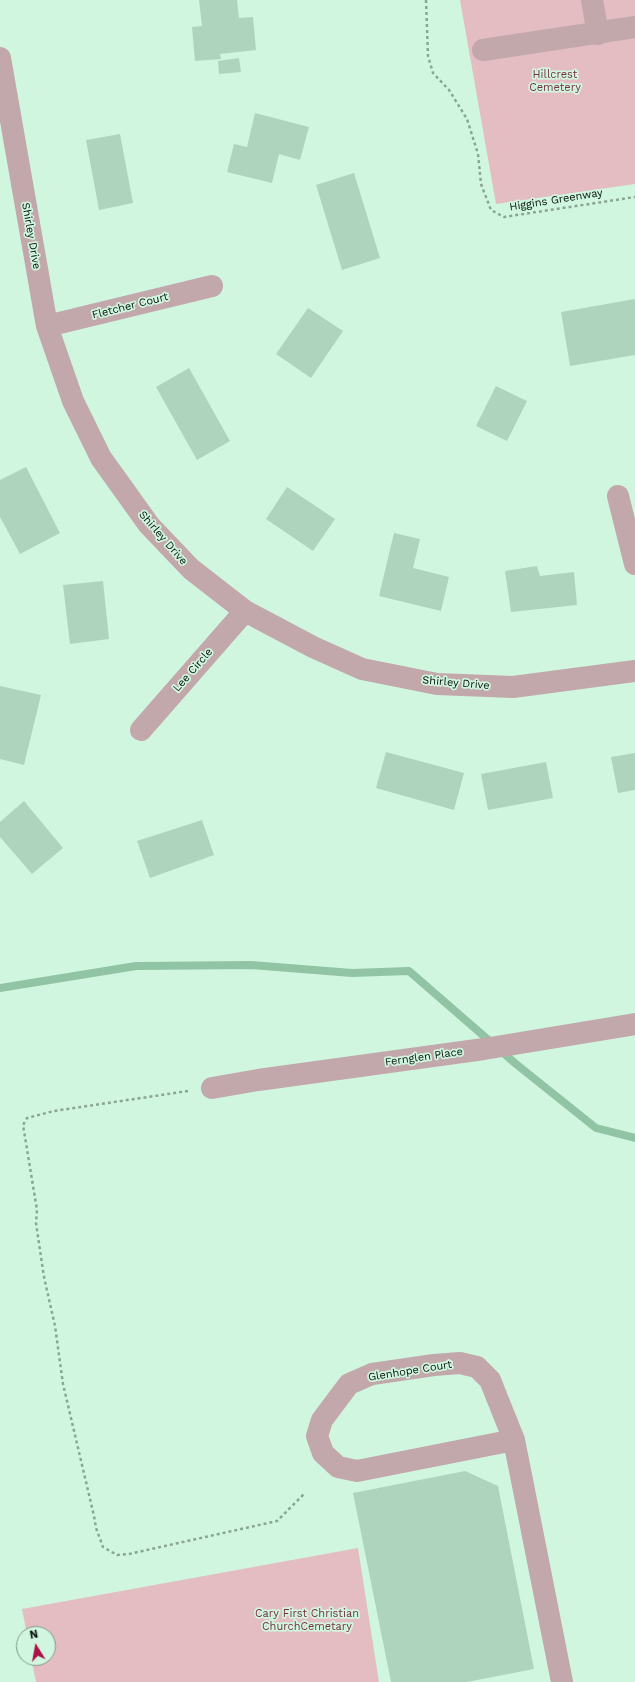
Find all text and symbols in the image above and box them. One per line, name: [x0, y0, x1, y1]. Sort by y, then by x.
park label: Hillcrest Cemetery: [529, 68, 581, 94]
street label: Higgins Greenway: [508, 186, 604, 214]
street label: Shirley Drive: [19, 202, 43, 270]
street label: Fletcher Court: [91, 290, 169, 322]
street label: Shirley Drive: [136, 508, 190, 568]
street label: Lee Circle: [170, 645, 216, 695]
street label: Shirley Drive: [422, 673, 490, 693]
street label: Fernglen Place: [384, 1045, 464, 1069]
street label: Glenhope Court: [367, 1358, 453, 1384]
park label: Cary First Christian ChurchCemetary: [255, 1607, 359, 1633]
north arrow: [16, 1626, 56, 1666]
text: N: [29, 1628, 39, 1642]

